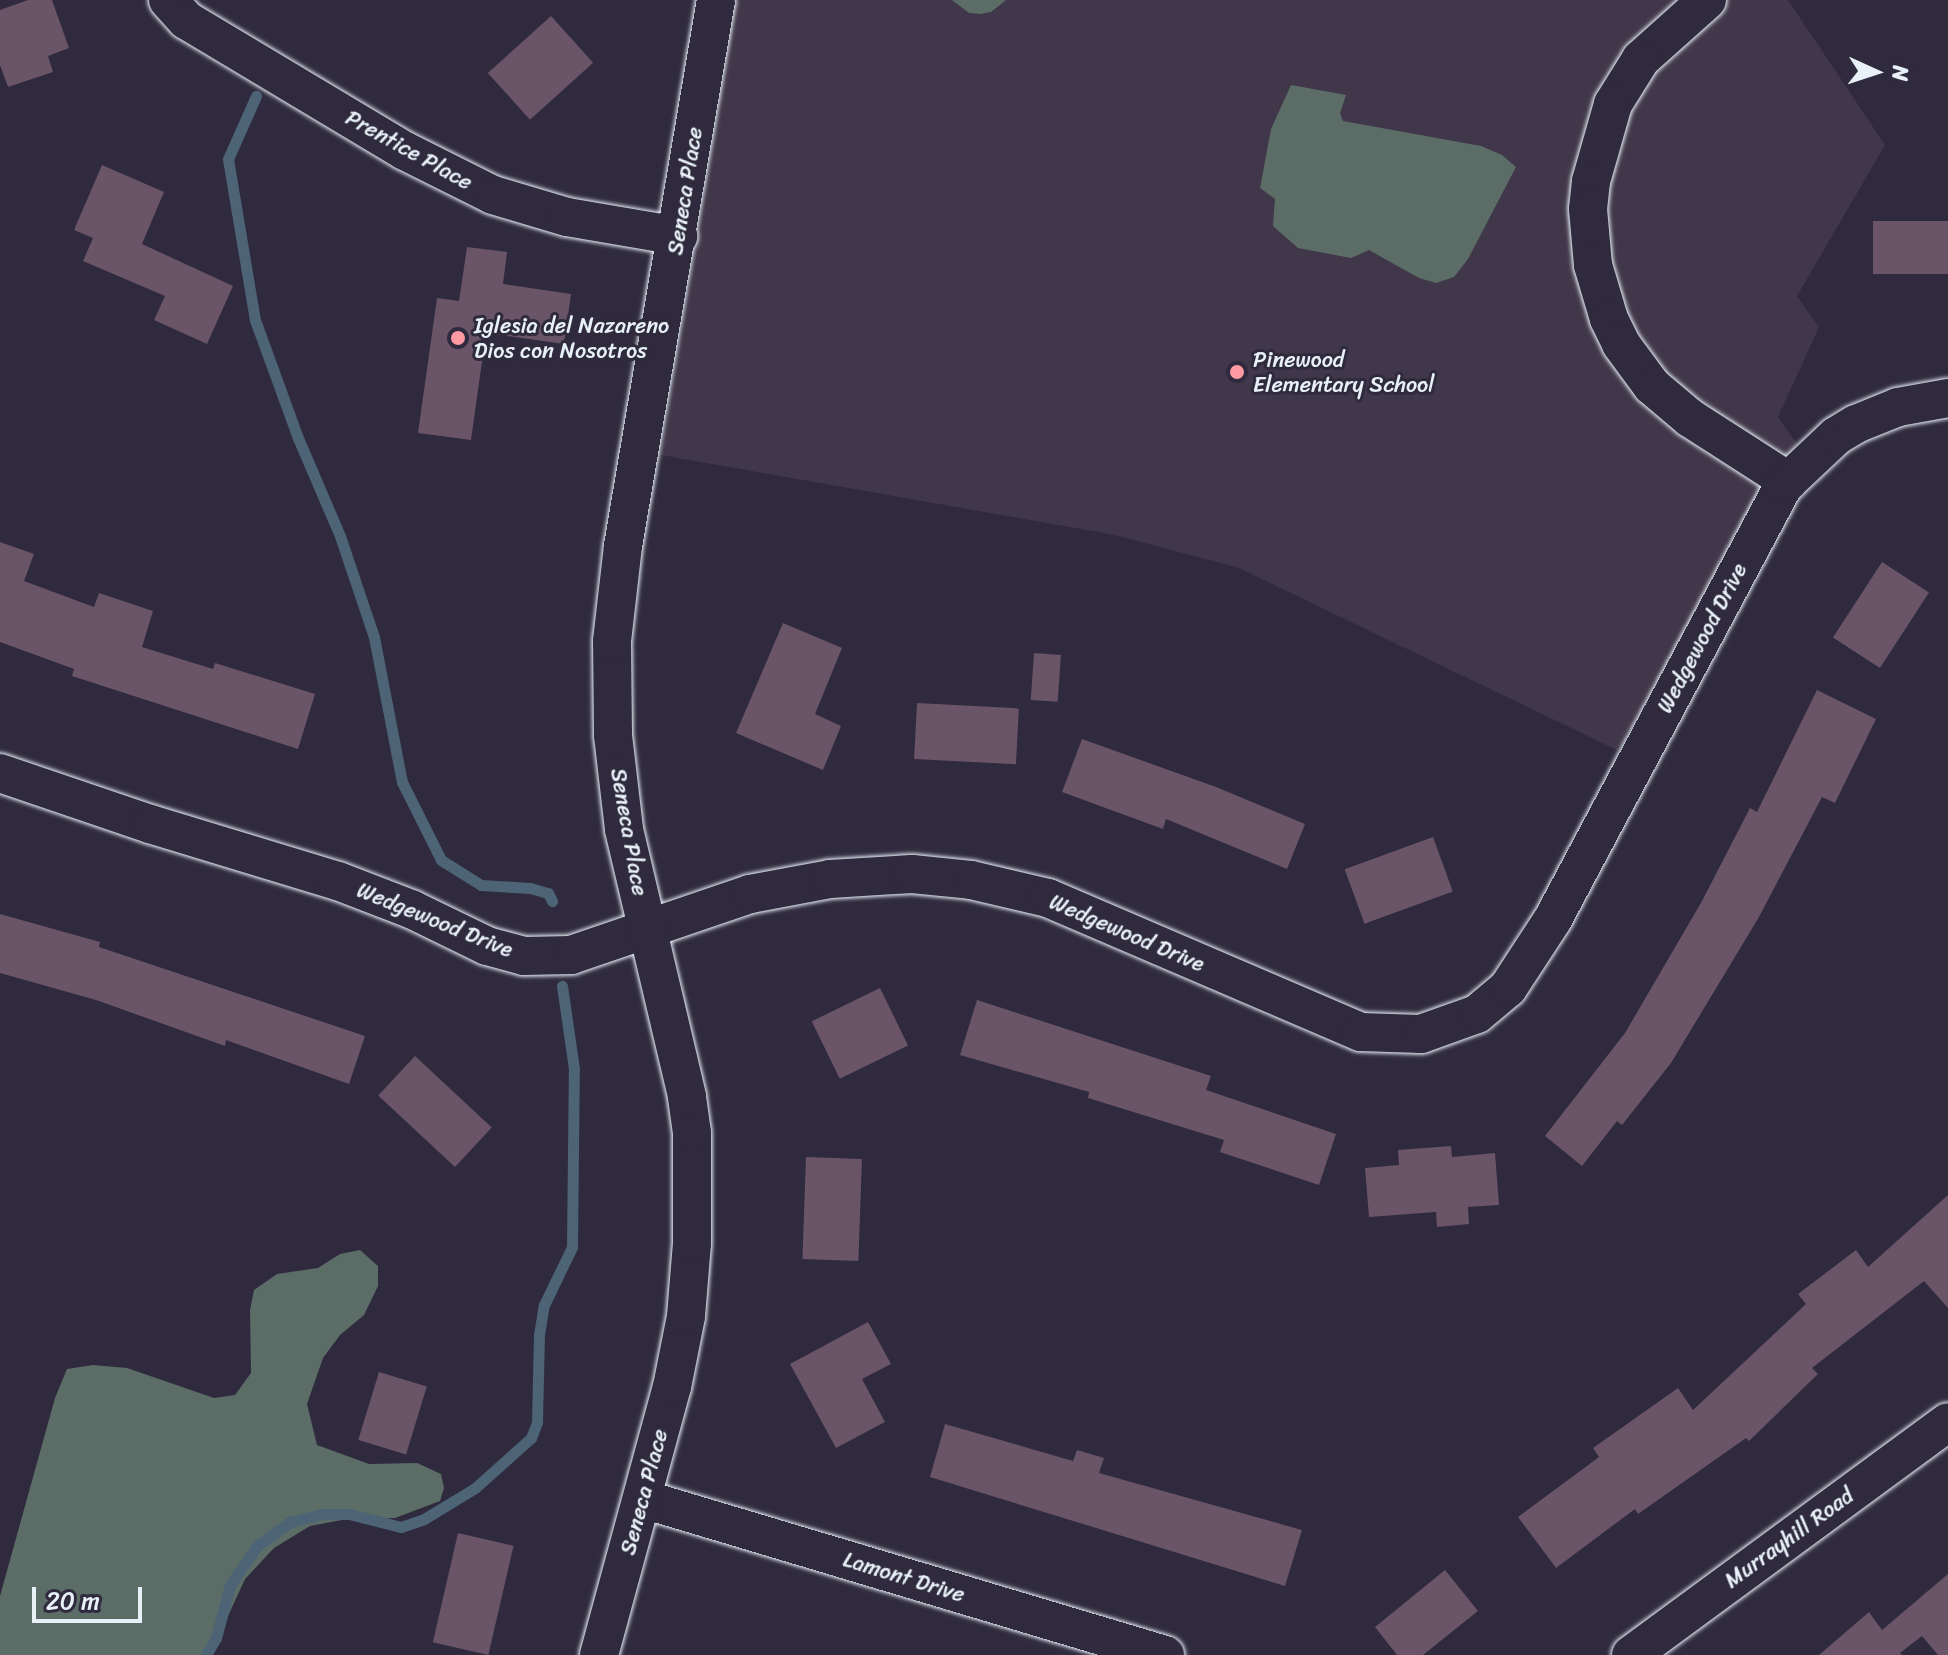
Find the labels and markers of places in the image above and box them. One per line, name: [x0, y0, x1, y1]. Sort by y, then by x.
place label: Iglesia del Nazareno Dios con Nosotros: [474, 312, 669, 364]
marker: Iglesia del Nazareno Dios con Nosotros: [449, 329, 467, 347]
place label: Pinewood Elementary School: [1253, 346, 1435, 398]
marker: Pinewood Elementary School: [1228, 363, 1246, 381]

